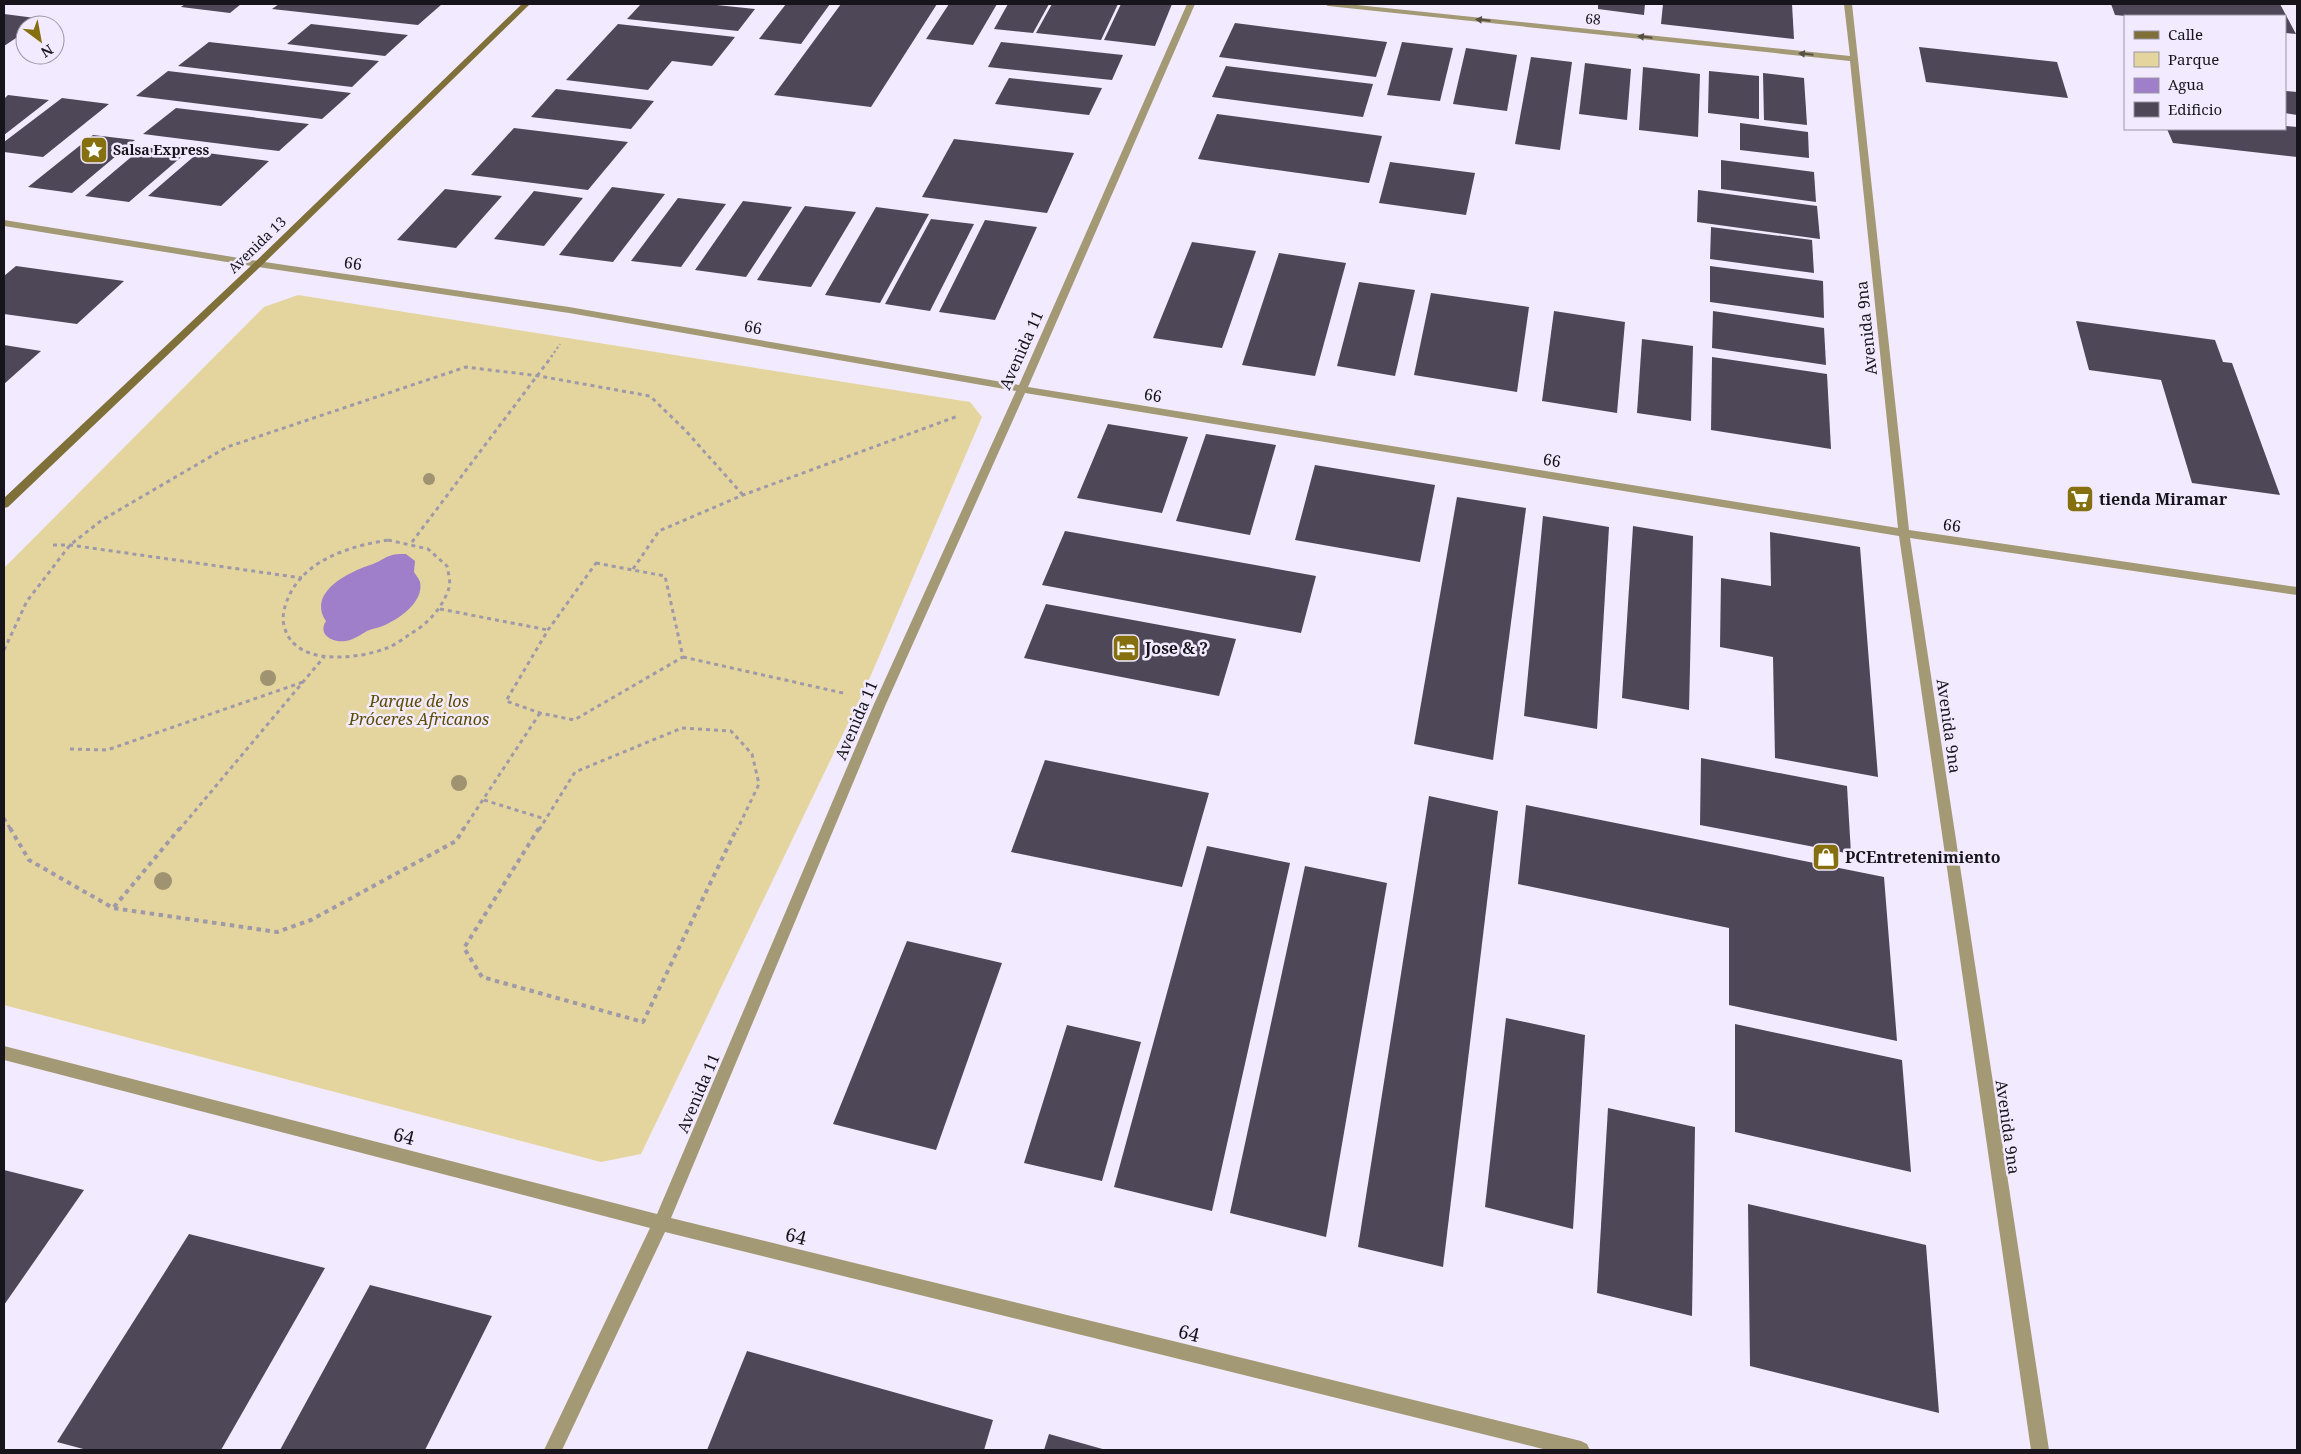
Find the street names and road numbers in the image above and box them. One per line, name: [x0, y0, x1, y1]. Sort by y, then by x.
street label: 68: [1584, 8, 1602, 29]
street label: Avenida 13: [223, 212, 290, 277]
street label: 66: [343, 251, 363, 275]
street label: Avenida 9na: [1850, 280, 1882, 376]
street label: Avenida 11: [994, 307, 1048, 393]
street label: 66: [742, 315, 764, 339]
street label: 66: [1142, 383, 1164, 407]
street label: 66: [1541, 448, 1563, 472]
street label: 66: [1942, 513, 1962, 537]
street label: Avenida 11: [829, 677, 883, 763]
street label: Avenida 9na: [1932, 678, 1966, 774]
street label: Avenida 11: [671, 1050, 725, 1136]
street label: Avenida 9na: [1991, 1079, 2025, 1175]
street label: 64: [391, 1121, 418, 1151]
street label: 64: [783, 1221, 810, 1251]
street label: 64: [1176, 1318, 1203, 1348]

